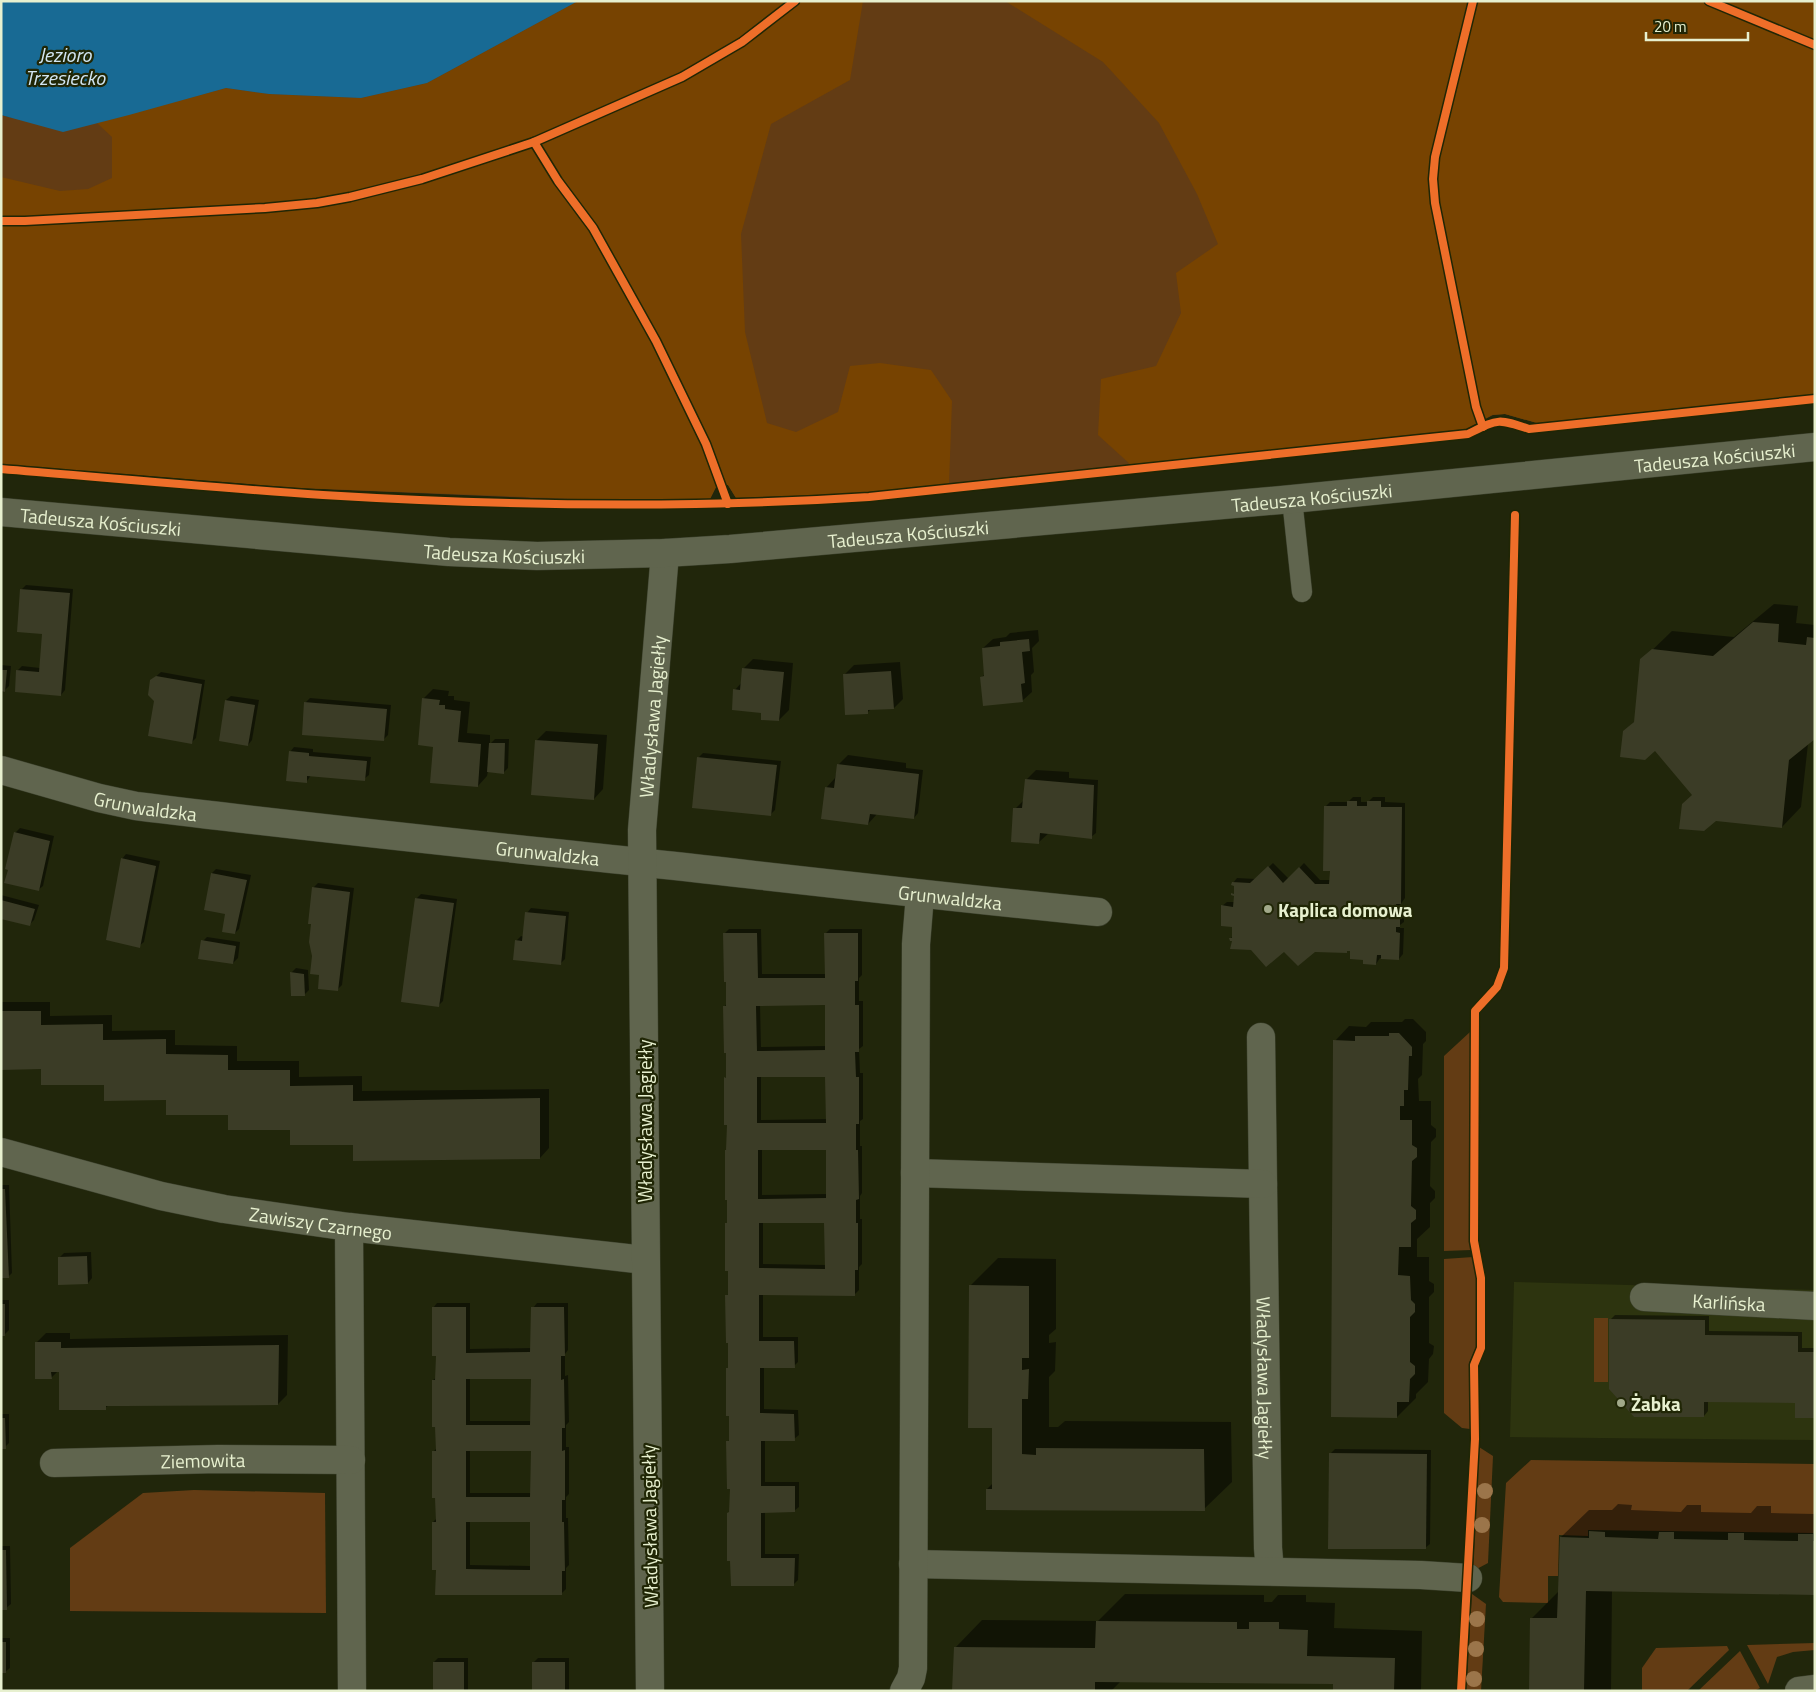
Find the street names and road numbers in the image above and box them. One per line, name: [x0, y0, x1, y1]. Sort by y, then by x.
street label: Tadeusza Kościuszki: [1633, 435, 1797, 479]
street label: Tadeusza Kościuszki: [1230, 475, 1393, 519]
street label: Tadeusza Kościuszki: [19, 499, 182, 543]
street label: Tadeusza Kościuszki: [827, 512, 990, 555]
street label: Tadeusza Kościuszki: [422, 535, 585, 571]
street label: Władysława Jagiełły: [630, 634, 673, 799]
street label: Grunwaldzka: [91, 783, 199, 828]
street label: Grunwaldzka: [494, 832, 601, 872]
street label: Grunwaldzka: [897, 877, 1004, 917]
street label: Władysława Jagiełły: [630, 1039, 659, 1203]
street label: Zawiszy Czarnego: [247, 1198, 394, 1246]
street label: Karlińska: [1692, 1285, 1767, 1318]
street label: Władysława Jagiełły: [1250, 1296, 1281, 1460]
street label: Ziemowita: [160, 1444, 246, 1475]
street label: Władysława Jagiełły: [633, 1444, 665, 1608]

